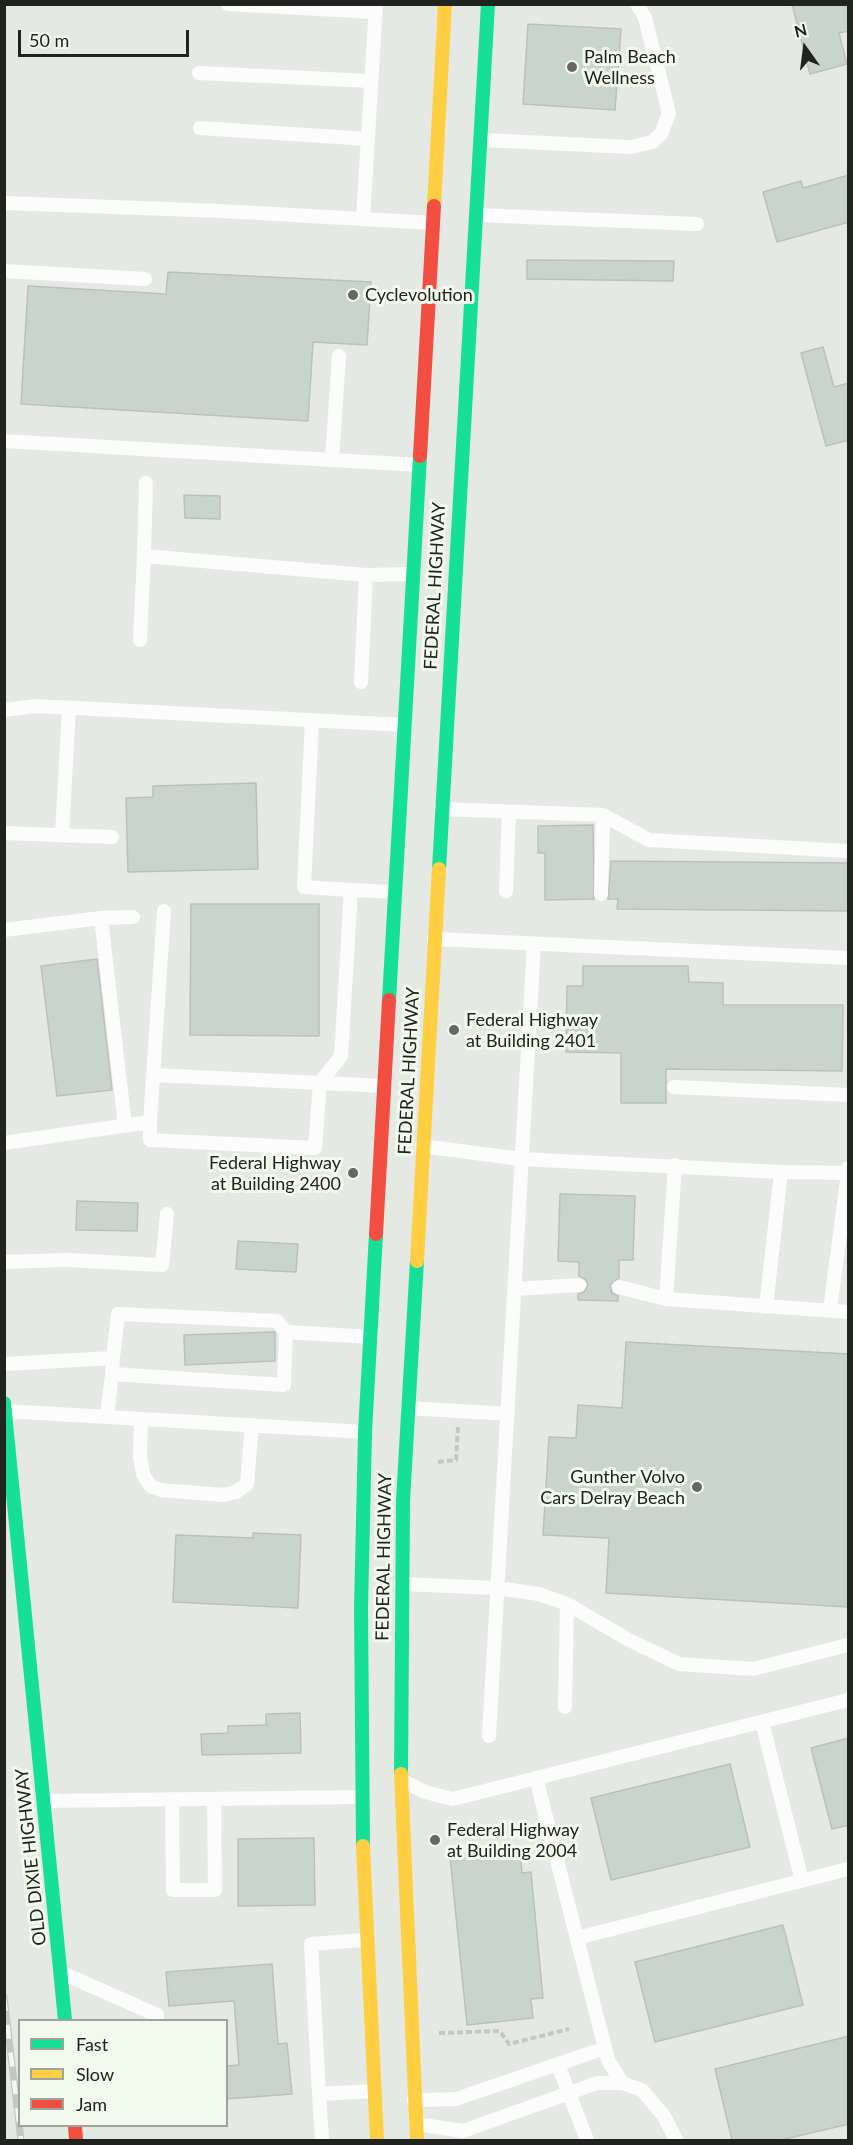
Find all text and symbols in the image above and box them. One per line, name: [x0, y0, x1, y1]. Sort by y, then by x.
scale bar: [21, 18, 192, 56]
north arrow: [775, 18, 835, 78]
text: N: [792, 19, 809, 41]
text: 50 m: [29, 29, 69, 51]
place label: Palm Beach Wellness: [584, 46, 676, 88]
marker: Palm Beach Wellness: [565, 60, 579, 74]
place label: Cyclevolution: [365, 284, 473, 306]
marker: Cyclevolution: [346, 288, 360, 302]
street label: FEDERAL HIGHWAY: [420, 502, 450, 670]
street label: FEDERAL HIGHWAY: [394, 987, 424, 1155]
place label: Federal Highway at Building 2401: [466, 1009, 598, 1052]
marker: Federal Highway at Building 2401: [447, 1023, 461, 1037]
place label: Federal Highway at Building 2400: [209, 1152, 341, 1194]
marker: Federal Highway at Building 2400: [346, 1166, 360, 1180]
place label: Gunther Volvo Cars Delray Beach: [540, 1466, 685, 1508]
street label: FEDERAL HIGHWAY: [372, 1473, 396, 1641]
marker: Gunther Volvo Cars Delray Beach: [690, 1480, 704, 1494]
street label: OLD DIXIE HIGHWAY: [11, 1767, 51, 1947]
place label: Federal Highway at Building 2004: [447, 1819, 579, 1862]
marker: Federal Highway at Building 2004: [428, 1833, 442, 1847]
legend: [18, 2019, 228, 2127]
text: Fast: [76, 2033, 108, 2055]
text: Slow: [76, 2063, 114, 2085]
text: Jam: [76, 2093, 107, 2115]

